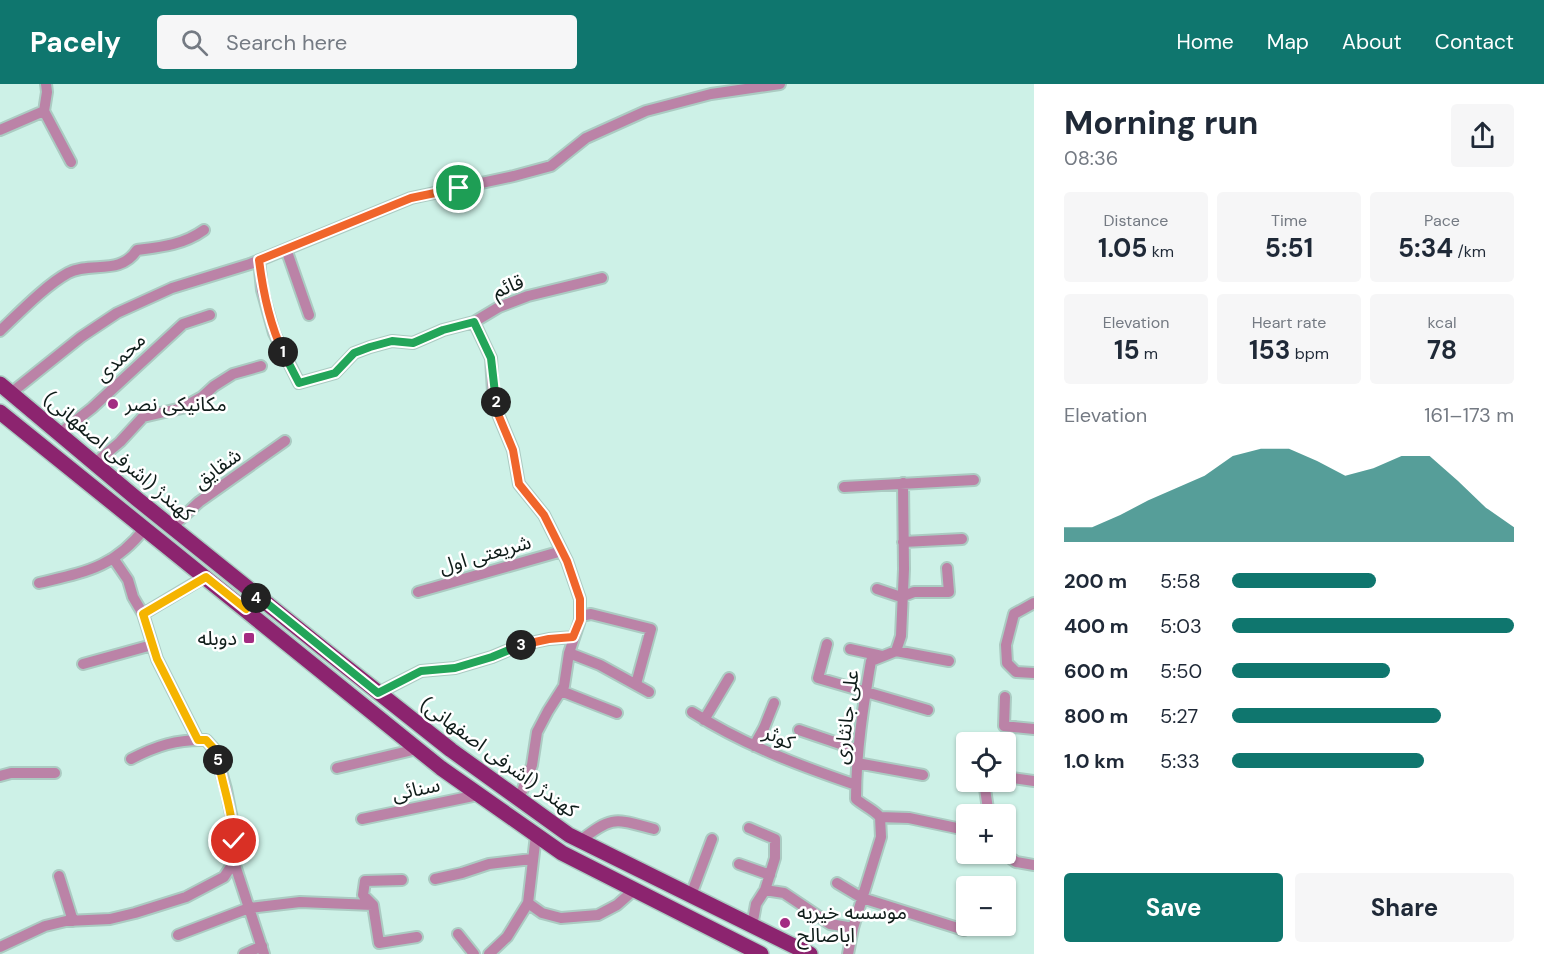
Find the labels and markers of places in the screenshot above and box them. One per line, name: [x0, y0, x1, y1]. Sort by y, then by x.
pin: [433, 162, 484, 213]
pin: 1: [268, 337, 298, 367]
pin: 2: [481, 387, 511, 417]
place label: مکانیکی نصر: [124, 391, 227, 417]
marker: مکانیکی نصر: [106, 397, 120, 411]
pin: 4: [241, 583, 271, 613]
place label: دوبله: [197, 625, 237, 651]
pin: 3: [506, 630, 536, 660]
marker: دوبله: [242, 631, 256, 645]
pin: 5: [203, 745, 233, 775]
pin: [208, 815, 259, 866]
place label: موسسه خیریه اباصالح: [797, 899, 907, 950]
marker: موسسه خیریه اباصالح: [778, 916, 792, 930]

